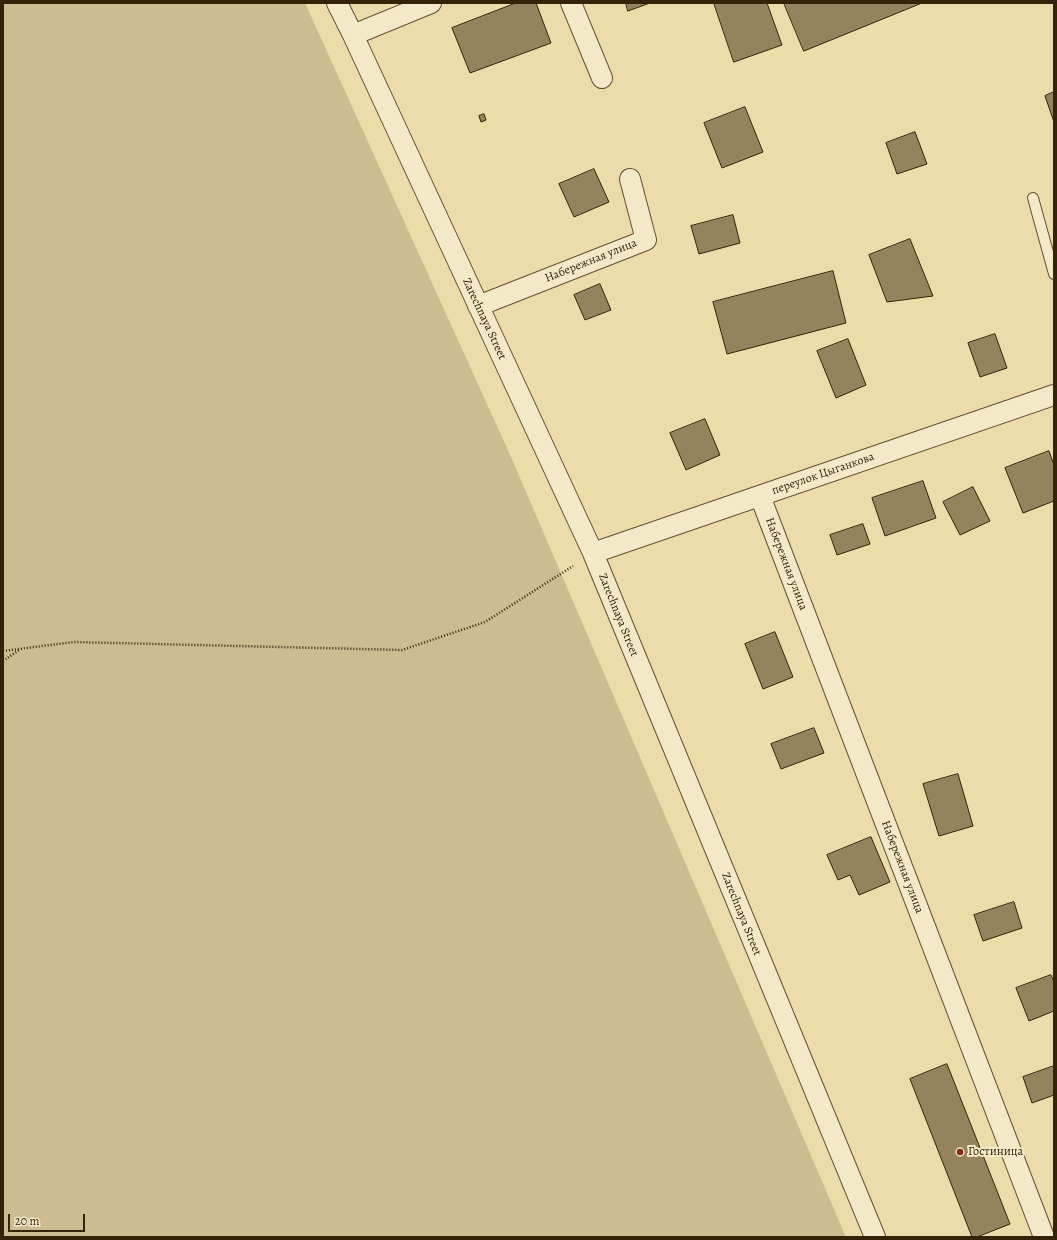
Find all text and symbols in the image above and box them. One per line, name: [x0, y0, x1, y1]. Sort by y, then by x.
street label: Набережная улица: [543, 236, 639, 286]
street label: Zarechnaya Street: [459, 276, 509, 362]
street label: переулок Цыганкова: [770, 450, 876, 498]
street label: Набережная улица: [762, 516, 810, 612]
street label: Zarechnaya Street: [595, 571, 641, 659]
street label: Набережная улица: [878, 819, 926, 915]
street label: Zarechnaya Street: [718, 870, 764, 958]
place label: Гостиница: [968, 1145, 1023, 1159]
marker: Гостиница: [955, 1147, 965, 1157]
scale bar: [10, 1206, 87, 1232]
text: 20 m: [15, 1213, 39, 1229]

